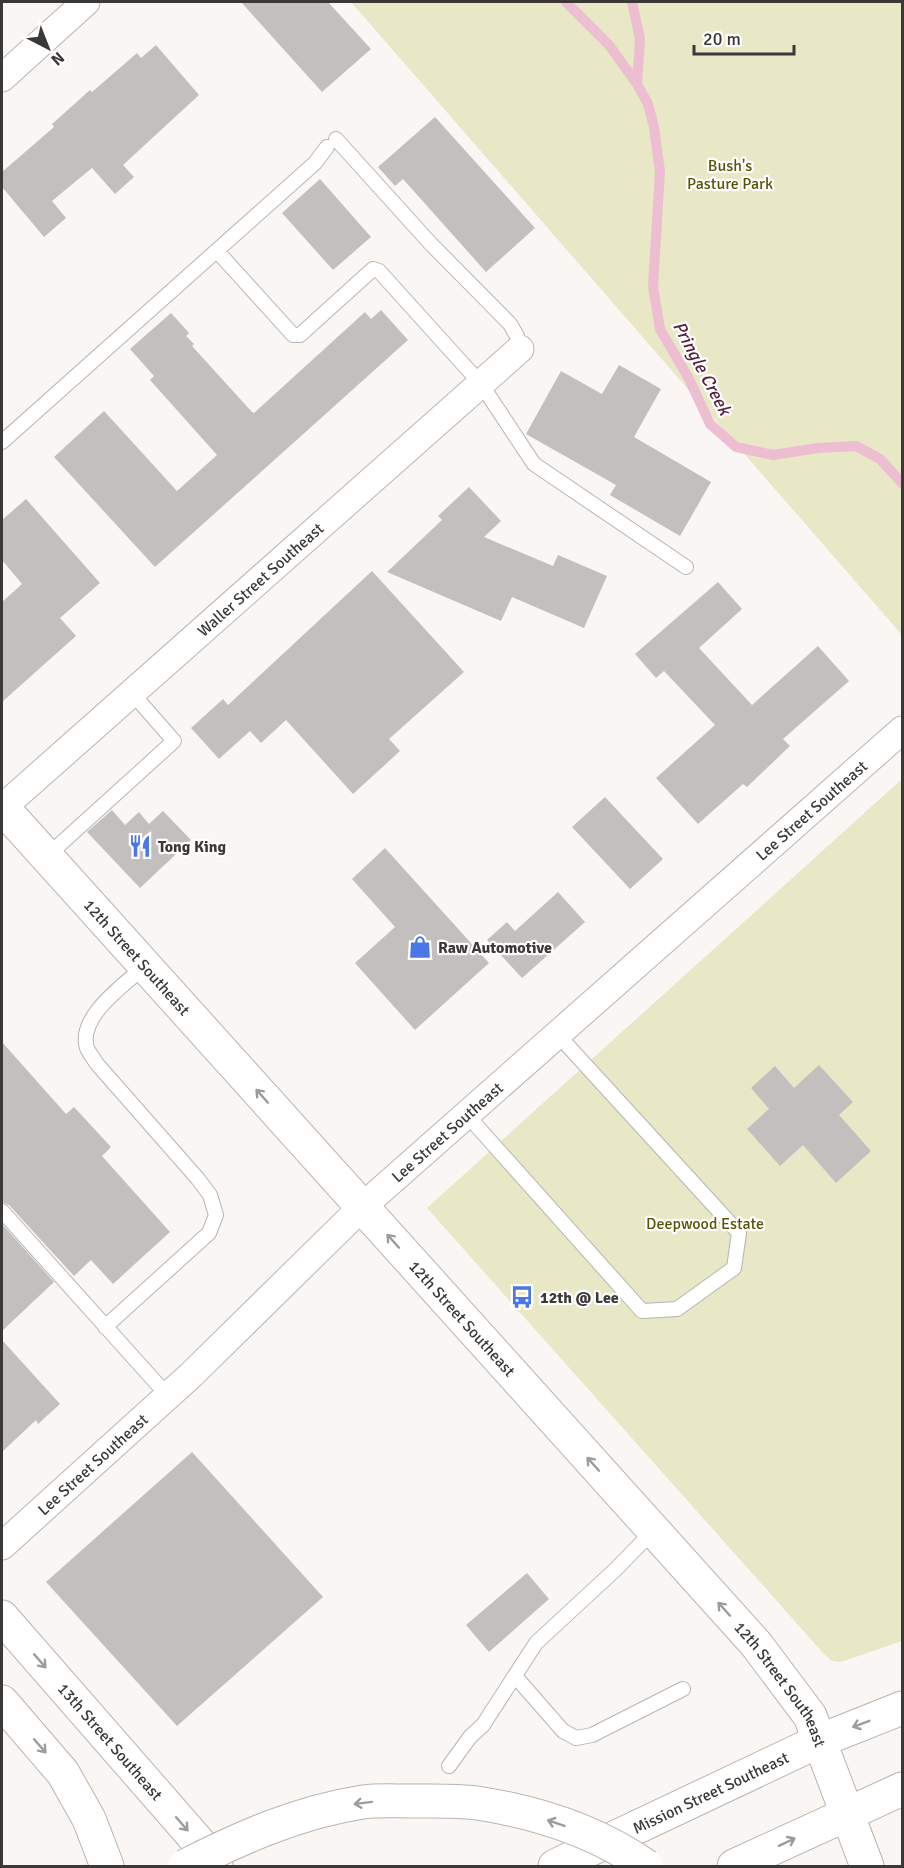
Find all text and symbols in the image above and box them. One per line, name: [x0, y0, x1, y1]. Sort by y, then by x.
north arrow: [18, 18, 78, 78]
scale bar: [694, 18, 794, 56]
text: 20 m: [703, 28, 741, 50]
text: N: [47, 47, 68, 70]
park label: Bush's Pasture Park: [687, 156, 773, 194]
water label: Pringle Creek: [668, 317, 737, 421]
street label: Waller Street Southeast: [194, 518, 328, 641]
street label: Lee Street Southeast: [752, 756, 872, 865]
restaurant icon: Tong King: [127, 833, 153, 859]
place label: Tong King: [158, 837, 226, 857]
street label: 12th Street Southeast: [79, 896, 194, 1020]
shop icon: Raw Automotive: [407, 934, 433, 960]
place label: Raw Automotive: [438, 938, 552, 958]
street label: Lee Street Southeast: [388, 1078, 508, 1187]
one-way arrow: [255, 1089, 269, 1104]
park label: Deepwood Estate: [646, 1214, 764, 1234]
one-way arrow: [386, 1234, 400, 1249]
street label: 12th Street Southeast: [404, 1257, 519, 1381]
bus stop icon: 12th @ Lee: [509, 1284, 535, 1310]
place label: 12th @ Lee: [540, 1288, 619, 1308]
street label: Lee Street Southeast: [34, 1410, 153, 1520]
one-way arrow: [586, 1457, 600, 1472]
one-way arrow: [717, 1602, 731, 1617]
street label: 12th Street Southeast: [730, 1618, 830, 1750]
one-way arrow: [33, 1653, 47, 1668]
street label: 13th Street Southeast: [53, 1679, 167, 1805]
one-way arrow: [852, 1720, 870, 1731]
one-way arrow: [33, 1738, 46, 1754]
street label: Mission Street Southeast: [630, 1748, 793, 1839]
one-way arrow: [354, 1797, 374, 1808]
one-way arrow: [176, 1816, 189, 1832]
one-way arrow: [547, 1816, 565, 1827]
one-way arrow: [778, 1835, 796, 1847]

